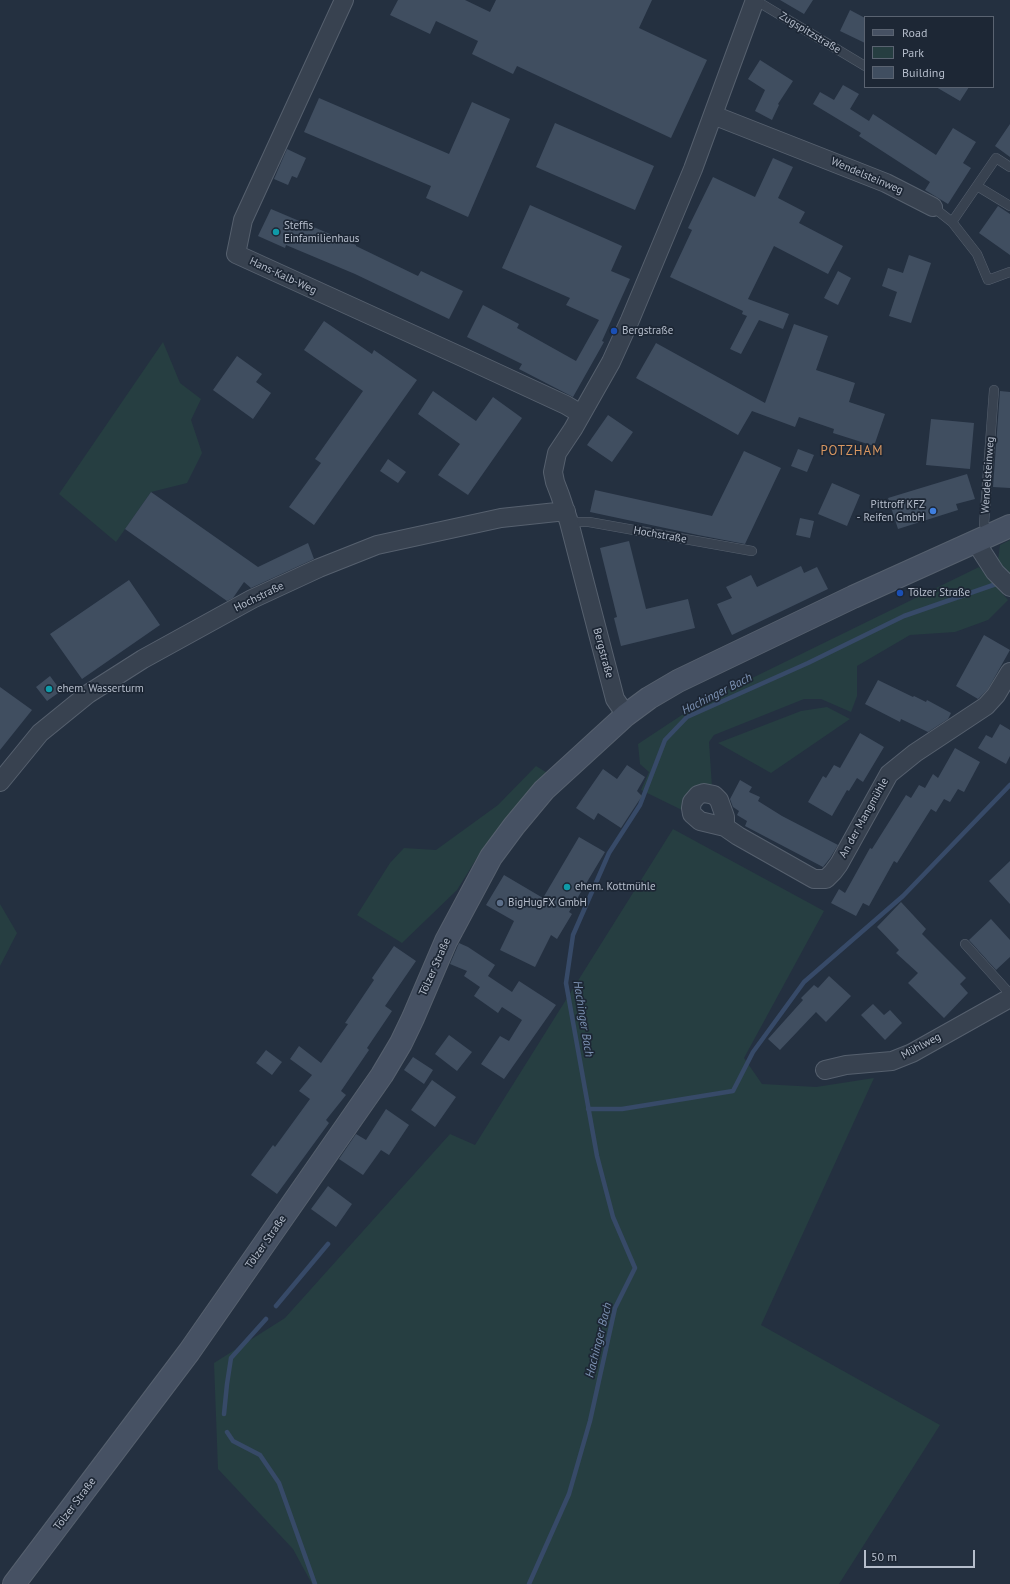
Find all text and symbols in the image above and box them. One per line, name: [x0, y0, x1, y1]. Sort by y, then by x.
street label: Zugspitzstraße: [777, 9, 843, 57]
legend: [864, 16, 994, 88]
text: Road: [902, 25, 927, 40]
text: Park: [902, 45, 924, 60]
text: Building: [902, 65, 945, 80]
street label: Wendelsteinweg: [829, 155, 905, 197]
place label: Steffis Einfamilienhaus: [284, 219, 360, 245]
marker: Steffis Einfamilienhaus: [271, 227, 281, 237]
street label: Hans-Kalb-Weg: [247, 255, 319, 297]
place label: Bergstraße: [622, 324, 673, 338]
marker: Bergstraße: [609, 326, 619, 336]
street label: Wendelsteinweg: [979, 436, 997, 514]
district label: POTZHAM: [821, 443, 883, 459]
place label: Pittroff KFZ - Reifen GmbH: [857, 498, 925, 524]
marker: Pittroff KFZ - Reifen GmbH: [928, 506, 938, 516]
street label: Hochstraße: [632, 524, 688, 546]
street label: Hochstraße: [232, 579, 286, 615]
place label: Tölzer Straße: [908, 586, 970, 600]
marker: Tölzer Straße: [895, 588, 905, 598]
street label: Bergstraße: [590, 627, 616, 679]
water label: Hachinger Bach: [679, 670, 755, 718]
place label: ehem. Wasserturm: [57, 682, 144, 696]
marker: ehem. Wasserturm: [44, 684, 54, 694]
street label: An der Mangmühle: [837, 776, 891, 860]
place label: ehem. Kottmühle: [575, 880, 656, 894]
marker: ehem. Kottmühle: [562, 882, 572, 892]
place label: BigHugFX GmbH: [508, 896, 587, 910]
marker: BigHugFX GmbH: [495, 898, 505, 908]
street label: Tölzer Straße: [416, 936, 454, 998]
water label: Hachinger Bach: [570, 980, 596, 1058]
street label: Mühlweg: [899, 1030, 943, 1062]
street label: Tölzer Straße: [243, 1213, 289, 1271]
water label: Hachinger Bach: [583, 1301, 615, 1379]
street label: Tölzer Straße: [51, 1475, 99, 1533]
scale bar: [866, 1542, 977, 1568]
text: 50 m: [871, 1549, 897, 1564]

